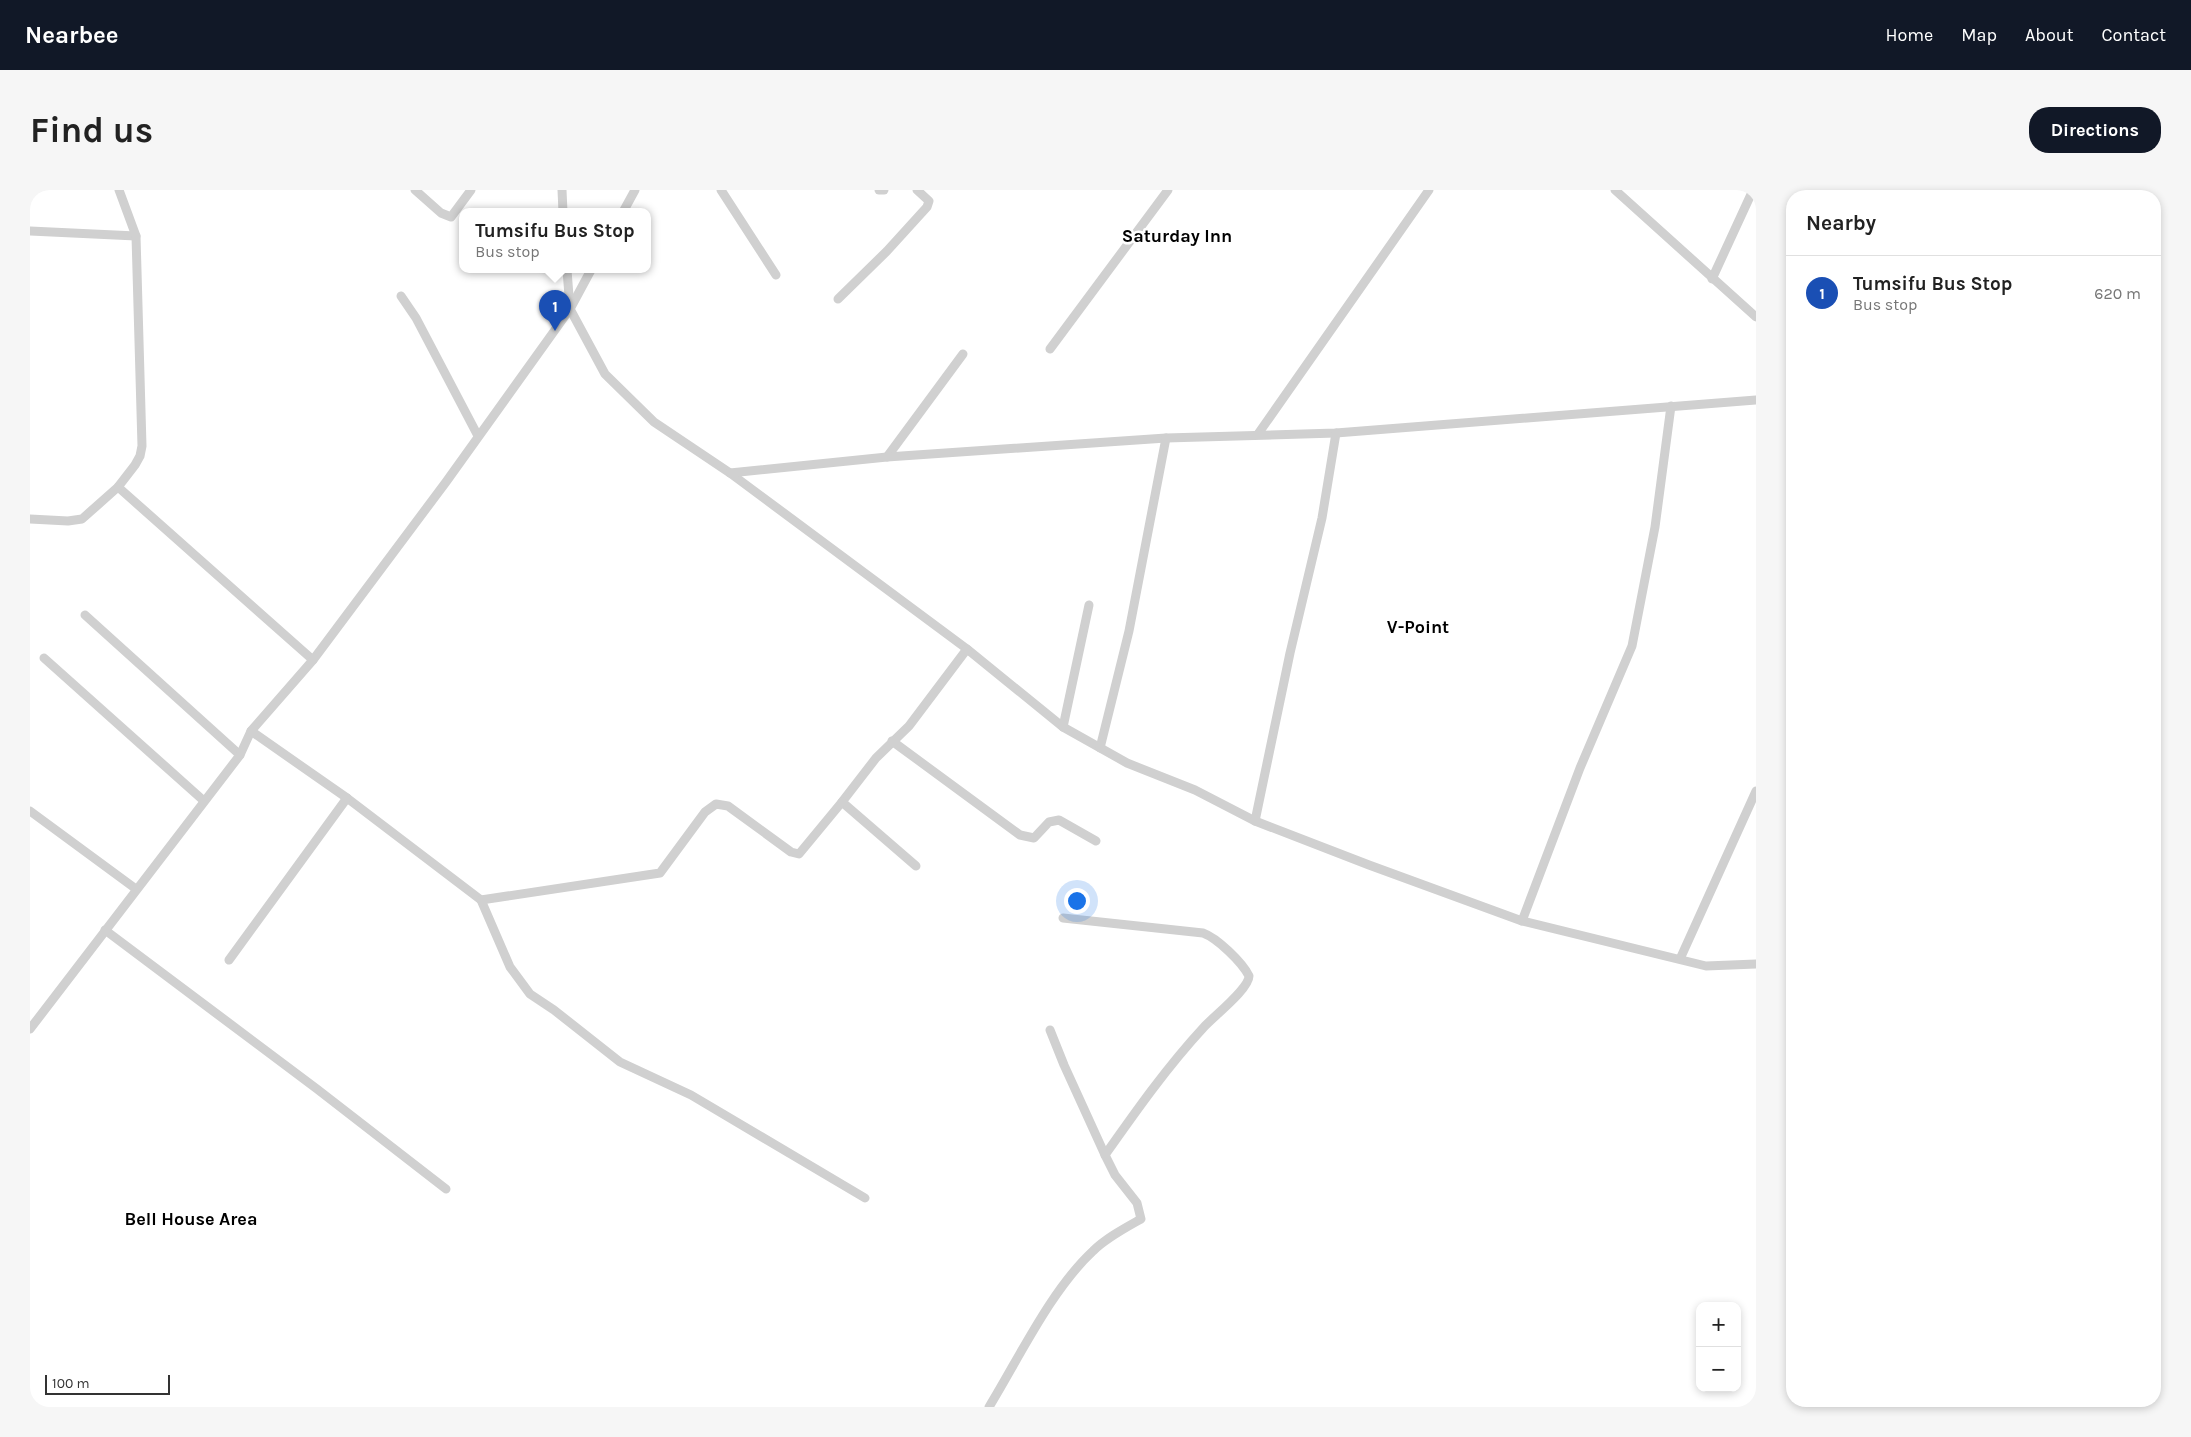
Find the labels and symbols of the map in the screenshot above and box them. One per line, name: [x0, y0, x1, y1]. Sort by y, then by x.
district label: Saturday Inn: [1122, 225, 1232, 247]
pin: 1: [539, 290, 571, 331]
district label: V-Point: [1387, 616, 1449, 638]
your location: [1064, 888, 1090, 914]
district label: Bell House Area: [125, 1208, 257, 1230]
scale bar: [45, 1372, 170, 1395]

